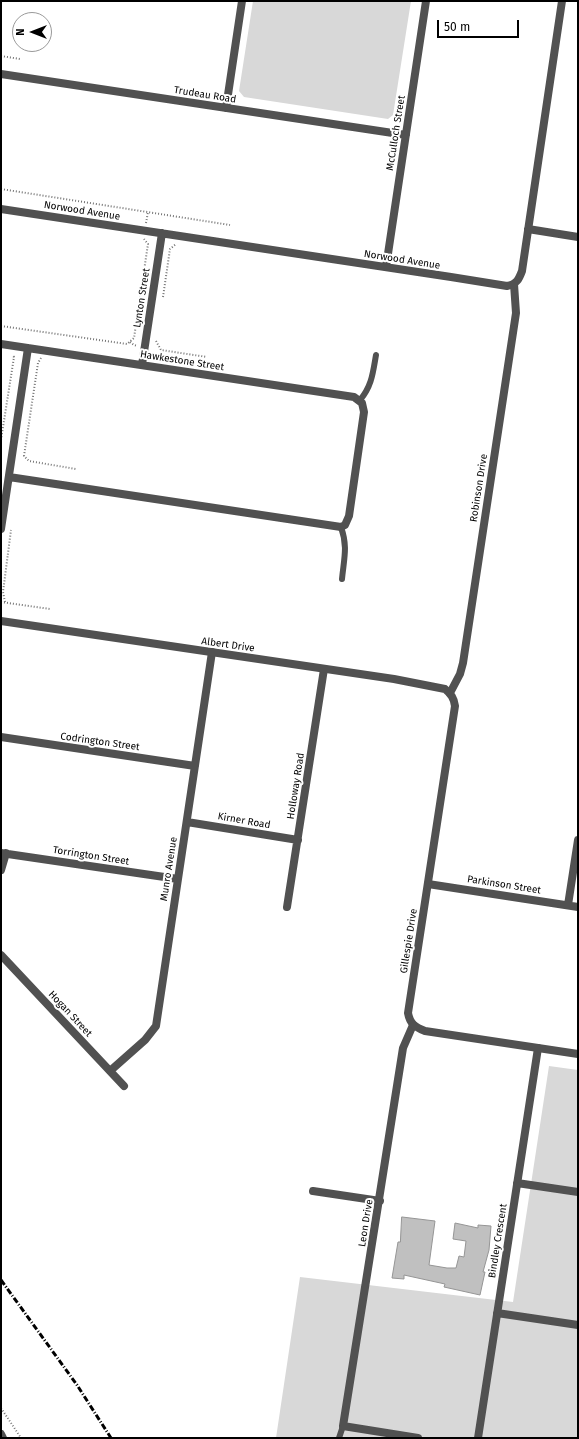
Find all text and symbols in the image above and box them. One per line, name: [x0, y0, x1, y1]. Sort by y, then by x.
north arrow: [12, 12, 52, 52]
scale bar: [439, 12, 521, 38]
text: 50 m: [444, 20, 470, 34]
text: N: [14, 28, 27, 36]
street label: Trudeau Road: [173, 84, 237, 106]
street label: McCulloch Street: [384, 95, 408, 171]
street label: Norwood Avenue: [43, 199, 121, 223]
street label: Norwood Avenue: [363, 248, 441, 272]
street label: Lynton Street: [131, 267, 153, 329]
street label: Hawkestone Street: [139, 348, 225, 374]
street label: Robinson Drive: [468, 453, 490, 523]
street label: Albert Drive: [201, 635, 255, 655]
street label: Codrington Street: [60, 730, 140, 754]
street label: Holloway Road: [285, 752, 307, 820]
street label: Kirner Road: [217, 810, 271, 832]
street label: Munro Avenue: [158, 836, 180, 902]
street label: Torrington Street: [52, 844, 130, 868]
street label: Parkinson Street: [466, 873, 542, 897]
street label: Gillespie Drive: [398, 908, 420, 974]
street label: Hogan Street: [46, 988, 94, 1040]
street label: Leon Drive: [356, 1198, 376, 1248]
street label: Bindley Crescent: [486, 1203, 510, 1279]

